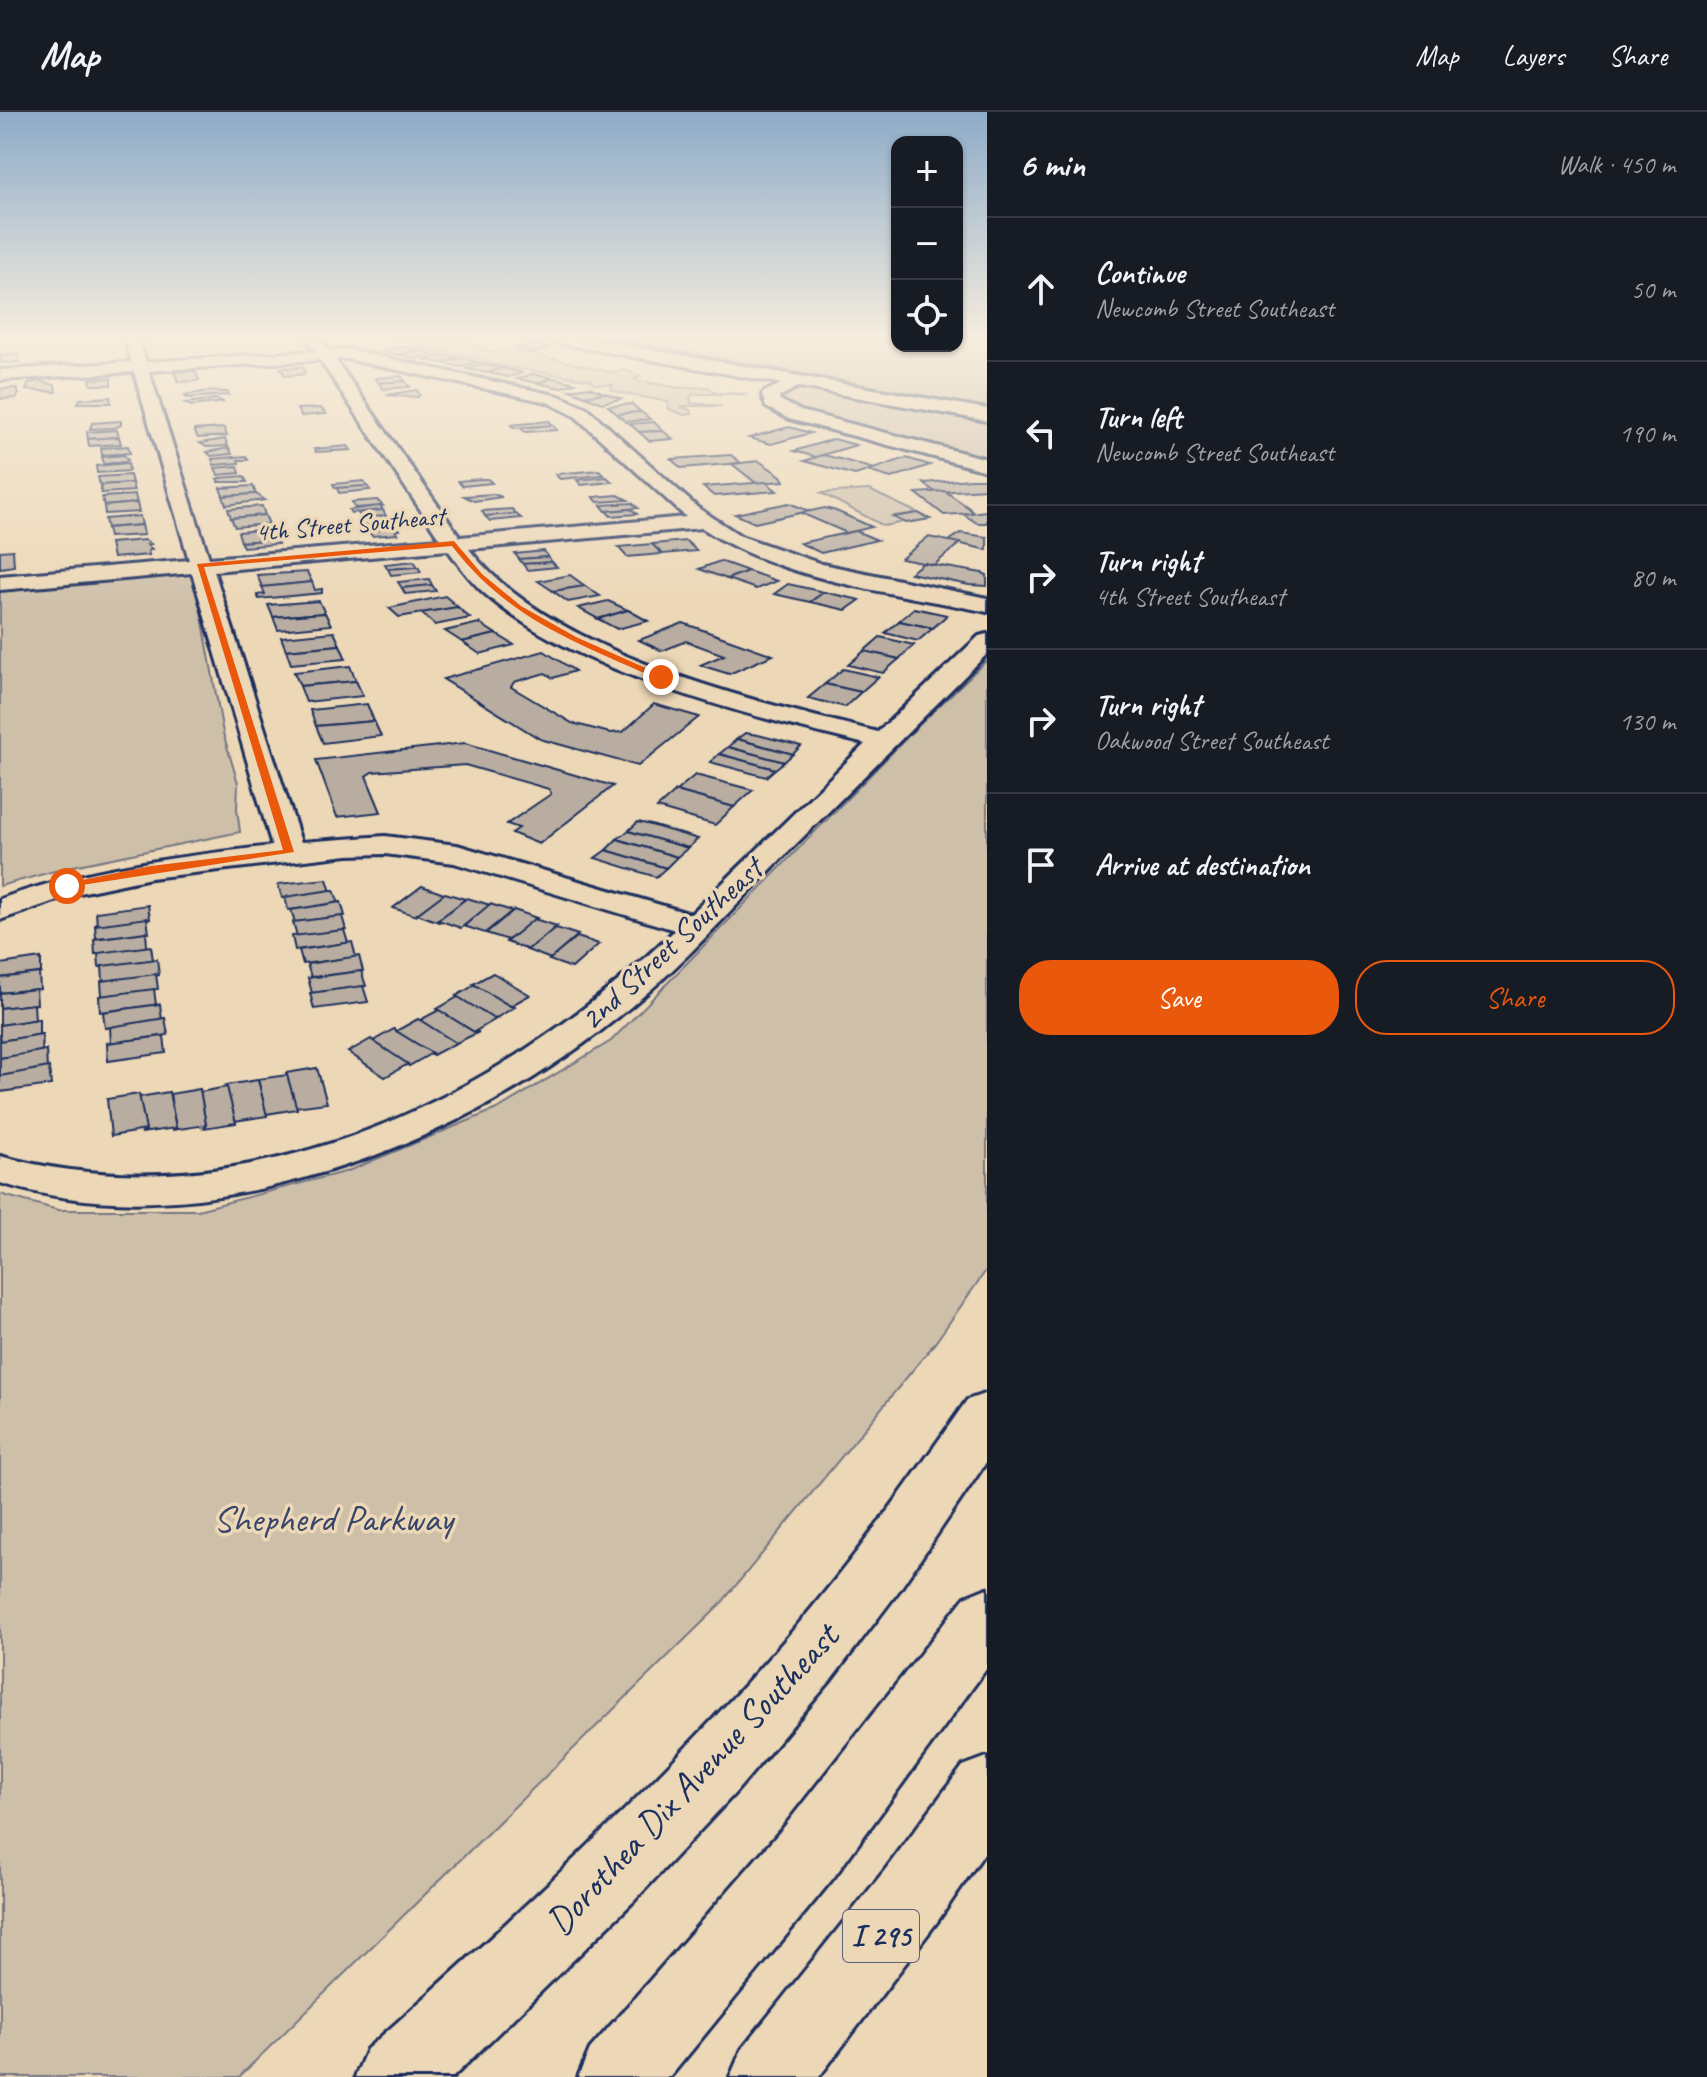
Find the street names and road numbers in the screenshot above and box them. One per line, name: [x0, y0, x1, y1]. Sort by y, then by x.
street label: 4th Street Southeast: [254, 499, 449, 549]
street label: 2nd Street Southeast: [571, 846, 774, 1039]
street label: Dorothea Dix Avenue Southeast: [536, 1611, 851, 1944]
road number: I 295: [843, 1910, 919, 1962]

